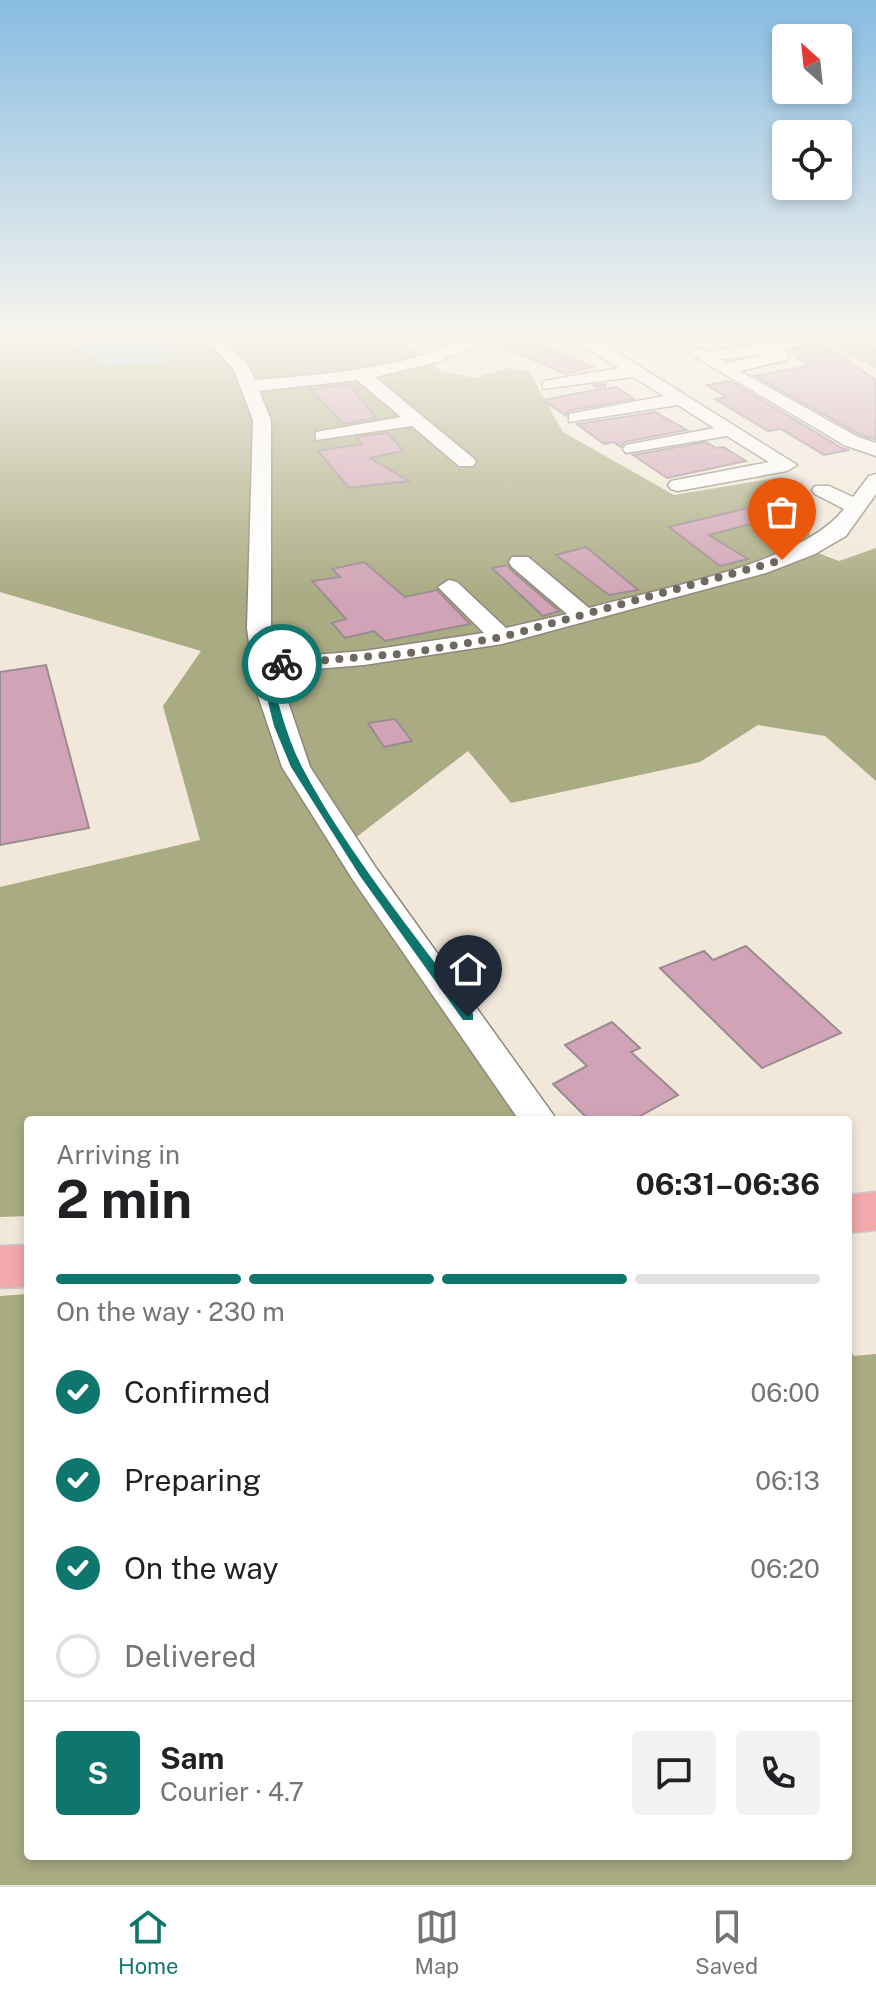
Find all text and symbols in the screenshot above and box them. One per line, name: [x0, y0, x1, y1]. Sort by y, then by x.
north arrow: [772, 24, 852, 104]
map controls: [772, 24, 852, 200]
button: locate: [772, 120, 852, 200]
pin: [748, 478, 816, 560]
icon: bag: [760, 490, 804, 534]
courier: [242, 624, 322, 704]
icon: bike: [260, 642, 304, 686]
pin: [434, 935, 502, 1017]
icon: home: [446, 947, 490, 991]
text: Arriving in: [56, 1139, 180, 1170]
text: 06:31–06:36: [635, 1166, 820, 1202]
text: 2 min: [56, 1169, 192, 1230]
text: On the way · 230 m: [56, 1296, 285, 1327]
icon: check: [56, 1370, 100, 1414]
text: Confirmed: [124, 1374, 270, 1410]
text: 06:00: [751, 1377, 820, 1408]
icon: check: [56, 1458, 100, 1502]
text: Preparing: [124, 1462, 261, 1498]
text: 06:13: [755, 1465, 820, 1496]
icon: check: [56, 1546, 100, 1590]
text: On the way: [124, 1550, 278, 1586]
text: 06:20: [750, 1553, 820, 1584]
text: Delivered: [124, 1638, 256, 1674]
button: chat: [632, 1731, 716, 1815]
button: phone: [736, 1731, 820, 1815]
text: Sam: [160, 1740, 224, 1776]
text: S: [88, 1755, 108, 1791]
text: Courier · 4.7: [160, 1776, 304, 1807]
tab: Home: [118, 1905, 179, 1979]
tab: Map: [415, 1905, 459, 1979]
tab: Saved: [695, 1905, 758, 1979]

